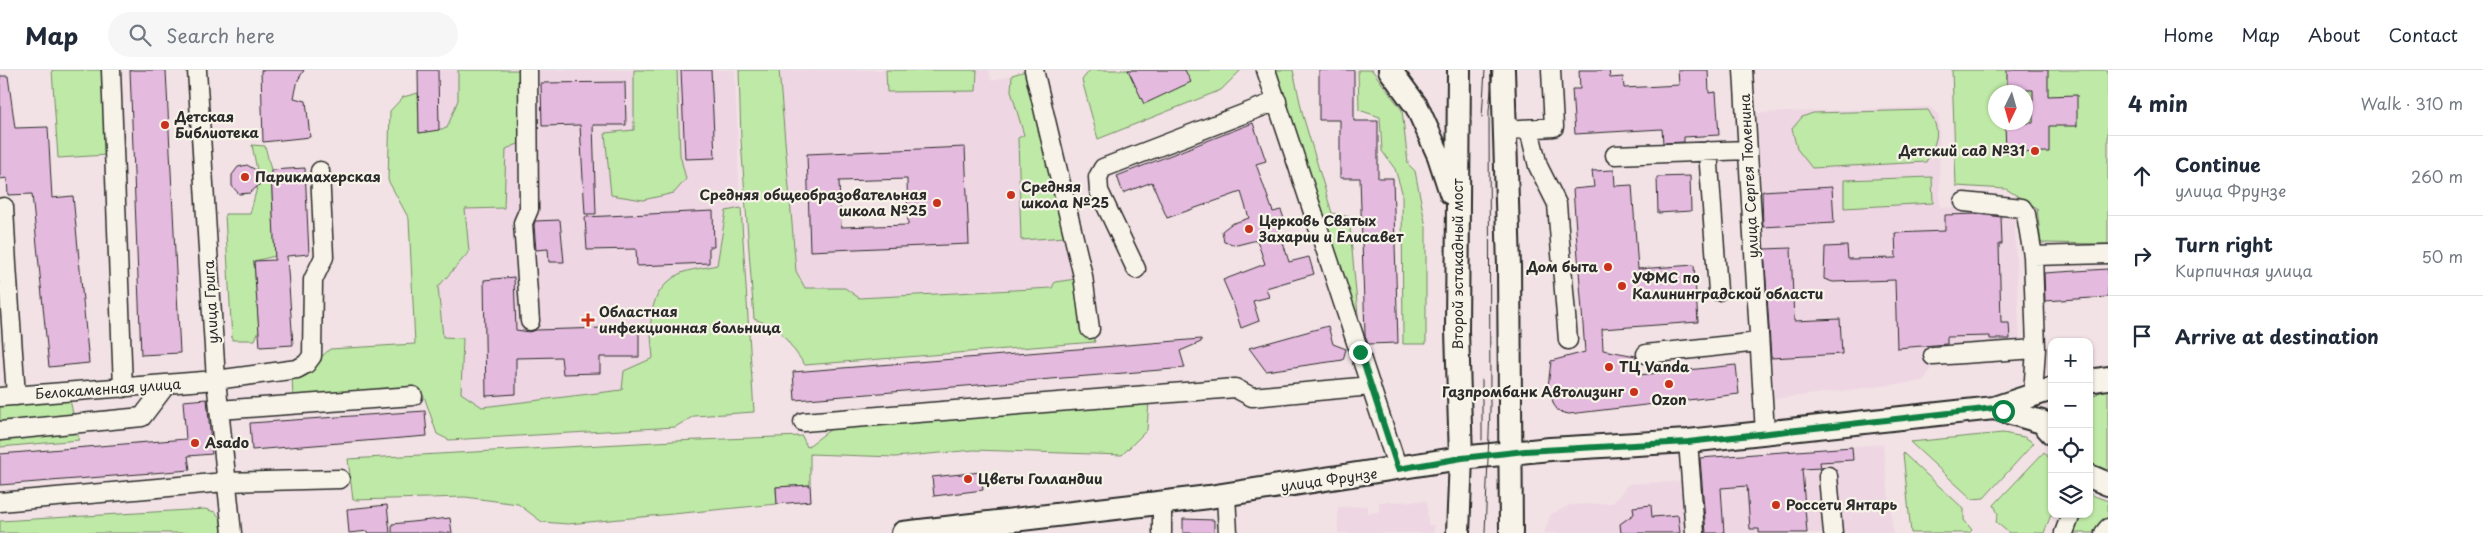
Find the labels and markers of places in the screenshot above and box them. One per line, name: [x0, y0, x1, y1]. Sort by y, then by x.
place label: Детская Библиотека: [174, 106, 260, 143]
marker: Детская Библиотека: [159, 119, 171, 131]
place label: Детский сад №31: [1898, 140, 2025, 161]
marker: Детский сад №31: [2029, 145, 2041, 157]
place label: Парикмахерская: [255, 166, 381, 187]
marker: Парикмахерская: [239, 171, 251, 183]
place label: Средняя школа №25: [1021, 176, 1109, 213]
place label: Средняя общеобразовательная школа №25: [700, 184, 927, 221]
marker: Средняя школа №25: [1005, 189, 1017, 201]
marker: Средняя общеобразовательная школа №25: [931, 197, 943, 209]
place label: Церковь Святых Захарии и Елисавет: [1258, 210, 1404, 247]
marker: Церковь Святых Захарии и Елисавет: [1243, 223, 1255, 235]
place label: Дом быта: [1526, 256, 1598, 277]
marker: Дом быта: [1602, 261, 1614, 273]
place label: УФМС по Калининградской области: [1632, 267, 1823, 304]
marker: УФМС по Калининградской области: [1616, 280, 1628, 292]
place label: Областная инфекционная больница: [599, 301, 781, 338]
marker: Областная инфекционная больница: [581, 313, 595, 327]
place label: ТЦ Vanda: [1619, 356, 1690, 377]
marker: ТЦ Vanda: [1603, 361, 1615, 373]
marker: Ozon: [1663, 378, 1675, 390]
place label: Газпромбанк Автолизинг: [1442, 381, 1625, 402]
marker: Газпромбанк Автолизинг: [1628, 386, 1640, 398]
place label: Ozon: [1651, 389, 1687, 410]
place label: Asado: [204, 432, 249, 453]
marker: Asado: [189, 437, 201, 449]
place label: Цветы Голландии: [978, 468, 1103, 489]
marker: Цветы Голландии: [962, 473, 974, 485]
place label: Россети Янтарь: [1786, 494, 1898, 515]
marker: Россети Янтарь: [1770, 499, 1782, 511]

